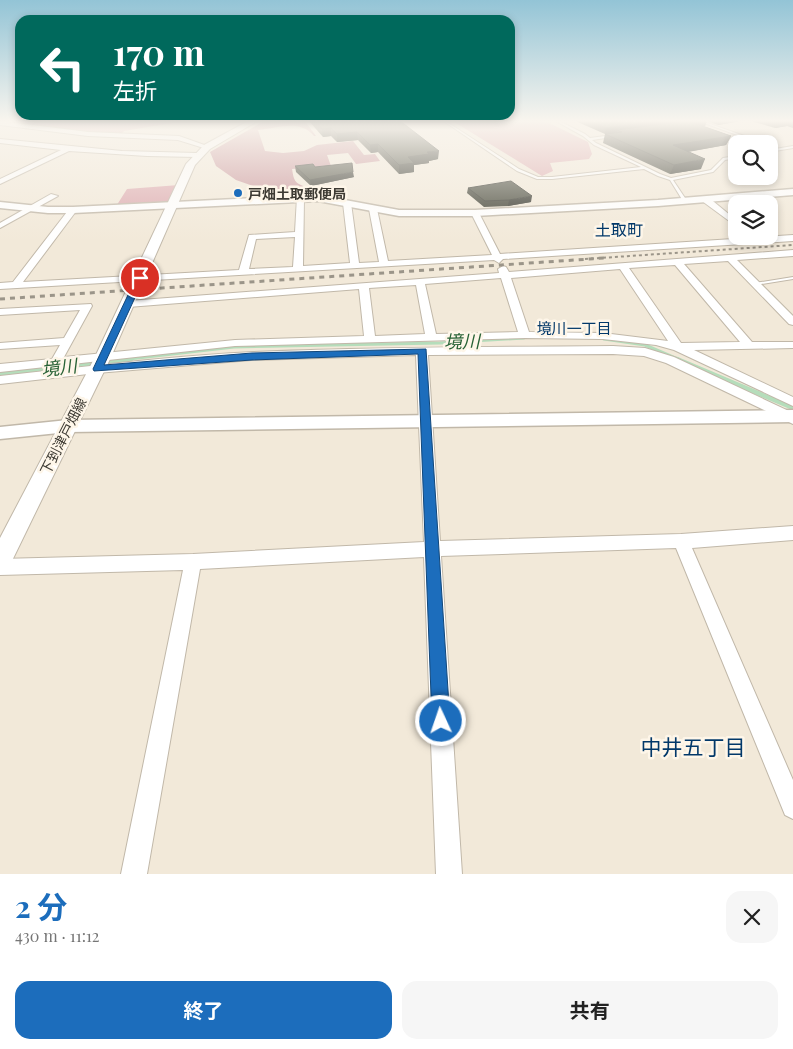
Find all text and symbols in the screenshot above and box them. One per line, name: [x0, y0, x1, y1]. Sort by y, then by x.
text: 170 m: [113, 28, 205, 75]
icon: left: [30, 35, 95, 100]
text: 左折: [113, 75, 157, 105]
map controls: [728, 135, 778, 245]
button: search: [728, 135, 778, 185]
place label: 戸畑土取郵便局: [248, 184, 346, 203]
marker: 戸畑土取郵便局: [232, 187, 244, 199]
button: layers: [728, 195, 778, 245]
district label: 土取町: [595, 219, 643, 240]
pin: [119, 257, 161, 299]
icon: arrive: [126, 264, 154, 292]
district label: 境川一丁目: [536, 318, 612, 338]
water label: 境川: [444, 329, 482, 353]
water label: 境川: [40, 353, 80, 381]
street label: 下到津戸畑線: [35, 394, 91, 478]
position arrow: [414, 694, 466, 746]
district label: 中井五丁目: [641, 732, 746, 760]
text: 2 分: [15, 886, 67, 926]
button: close: [726, 891, 778, 943]
text: 430 m · 11:12: [15, 925, 100, 946]
button: 終了: [15, 981, 392, 1039]
button: 共有: [402, 981, 778, 1039]

